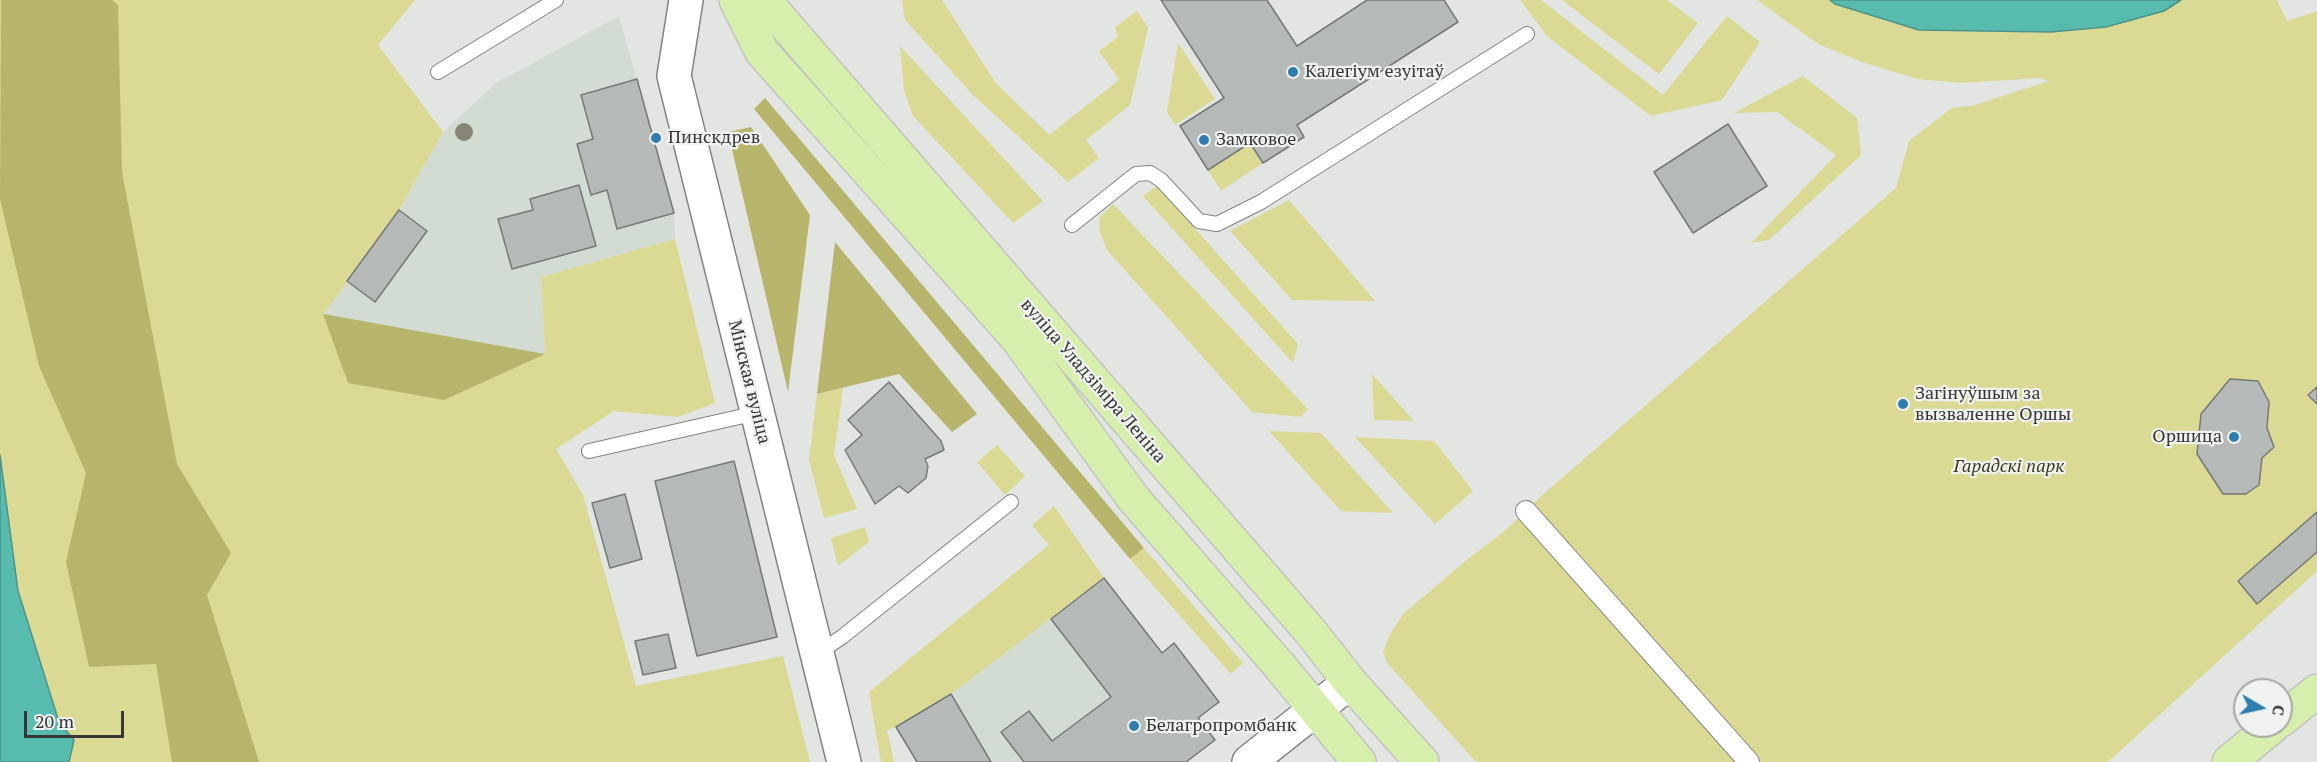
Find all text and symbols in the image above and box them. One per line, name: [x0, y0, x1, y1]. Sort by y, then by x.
place label: Калегіум езуітаў: [1305, 61, 1444, 83]
marker: Калегіум езуітаў: [1286, 65, 1300, 79]
place label: Пинскдрев: [668, 127, 760, 149]
place label: Замковое: [1216, 129, 1296, 151]
marker: Пинскдрев: [649, 131, 663, 145]
marker: Замковое: [1197, 133, 1211, 147]
street label: вуліца Уладзіміра Леніна: [1016, 294, 1170, 468]
street label: Мінская вуліца: [723, 318, 775, 446]
place label: Загінуўшым за вызваленне Оршы: [1915, 383, 2071, 426]
marker: Загінуўшым за вызваленне Оршы: [1896, 397, 1910, 411]
place label: Оршица: [2152, 426, 2222, 448]
marker: Оршица: [2227, 430, 2241, 444]
park label: Гарадскі парк: [1954, 456, 2064, 478]
north arrow: [2233, 678, 2293, 738]
scale bar: [27, 699, 128, 737]
text: С: [2267, 704, 2290, 717]
text: 20 m: [35, 709, 74, 733]
place label: Белагропромбанк: [1146, 715, 1296, 737]
marker: Белагропромбанк: [1127, 719, 1141, 733]

